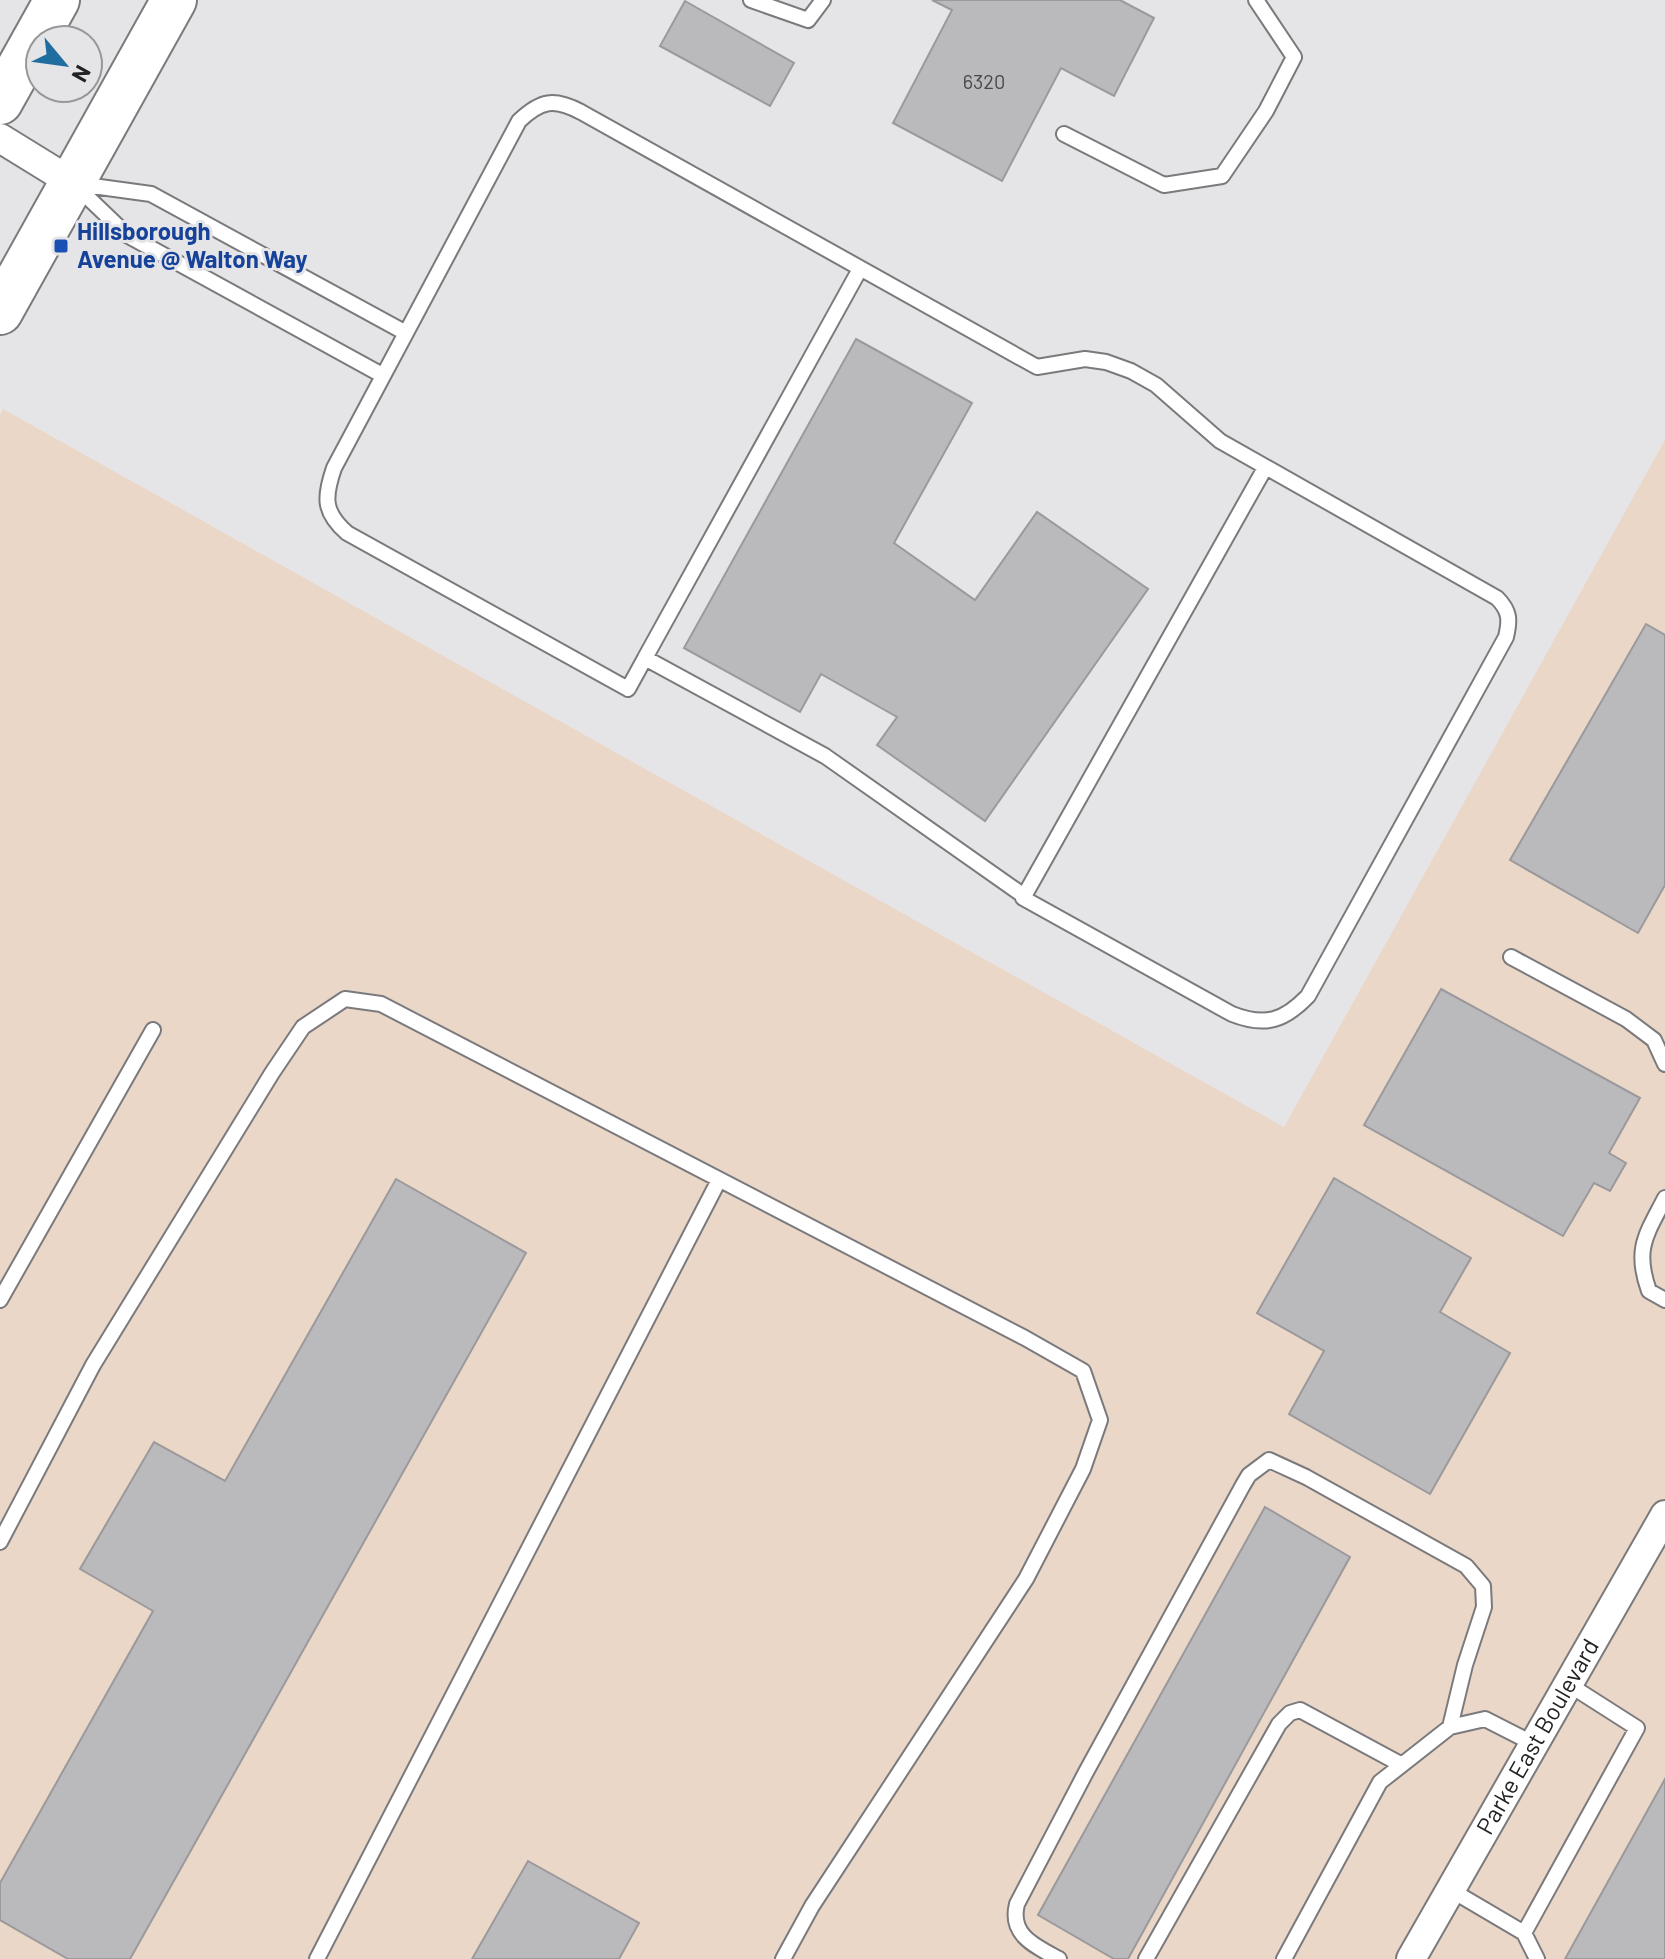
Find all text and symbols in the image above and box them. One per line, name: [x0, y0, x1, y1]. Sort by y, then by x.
north arrow: [24, 24, 104, 104]
text: N: [67, 61, 97, 87]
house number: 6320: [963, 69, 1005, 93]
place label: Hillsborough Avenue @ Walton Way: [77, 216, 308, 273]
marker: Hillsborough Avenue @ Walton Way: [52, 237, 70, 255]
street label: Parke East Boulevard: [1470, 1633, 1604, 1839]

